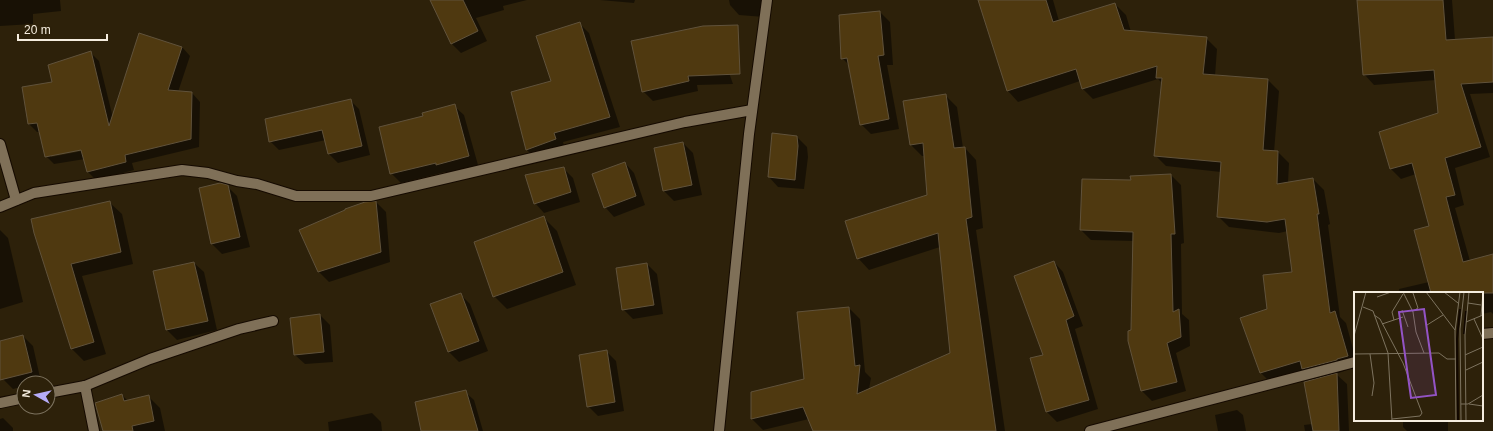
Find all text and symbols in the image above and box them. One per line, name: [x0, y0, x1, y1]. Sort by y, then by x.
scale bar: [18, 16, 107, 42]
text: 20 m: [24, 23, 51, 37]
inset map: [1354, 292, 1483, 421]
north arrow: [16, 375, 56, 415]
text: N: [20, 389, 33, 398]

